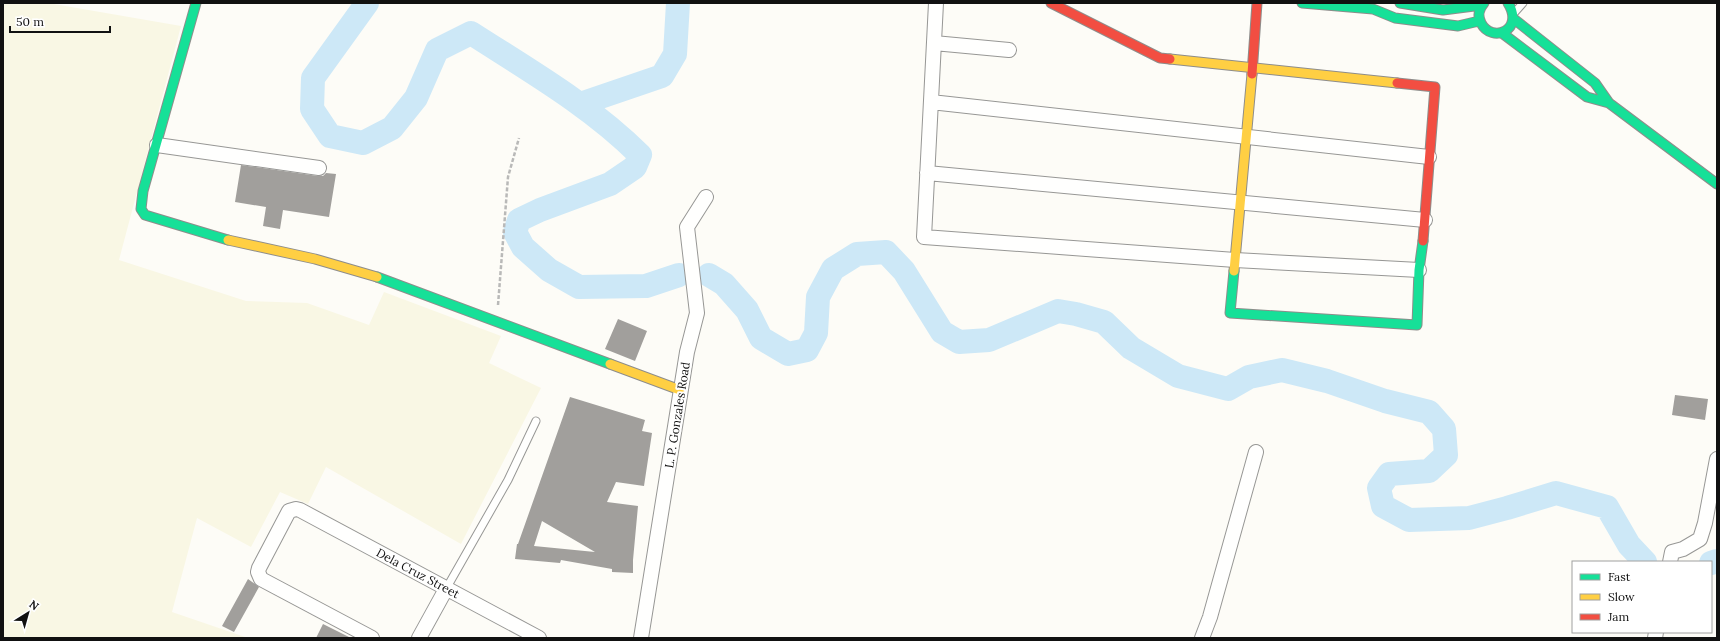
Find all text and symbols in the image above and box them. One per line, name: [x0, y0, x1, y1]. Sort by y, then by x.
scale bar: [10, 8, 110, 34]
text: 50 m: [16, 14, 44, 29]
street label: L. P. Gonzales Road: [661, 361, 693, 469]
street label: Dela Cruz Street: [374, 545, 462, 601]
legend: [1572, 561, 1712, 633]
text: Fast: [1608, 569, 1631, 584]
text: Slow: [1608, 589, 1635, 604]
north arrow: [8, 593, 48, 633]
text: N: [26, 597, 42, 613]
text: Jam: [1607, 609, 1629, 624]

